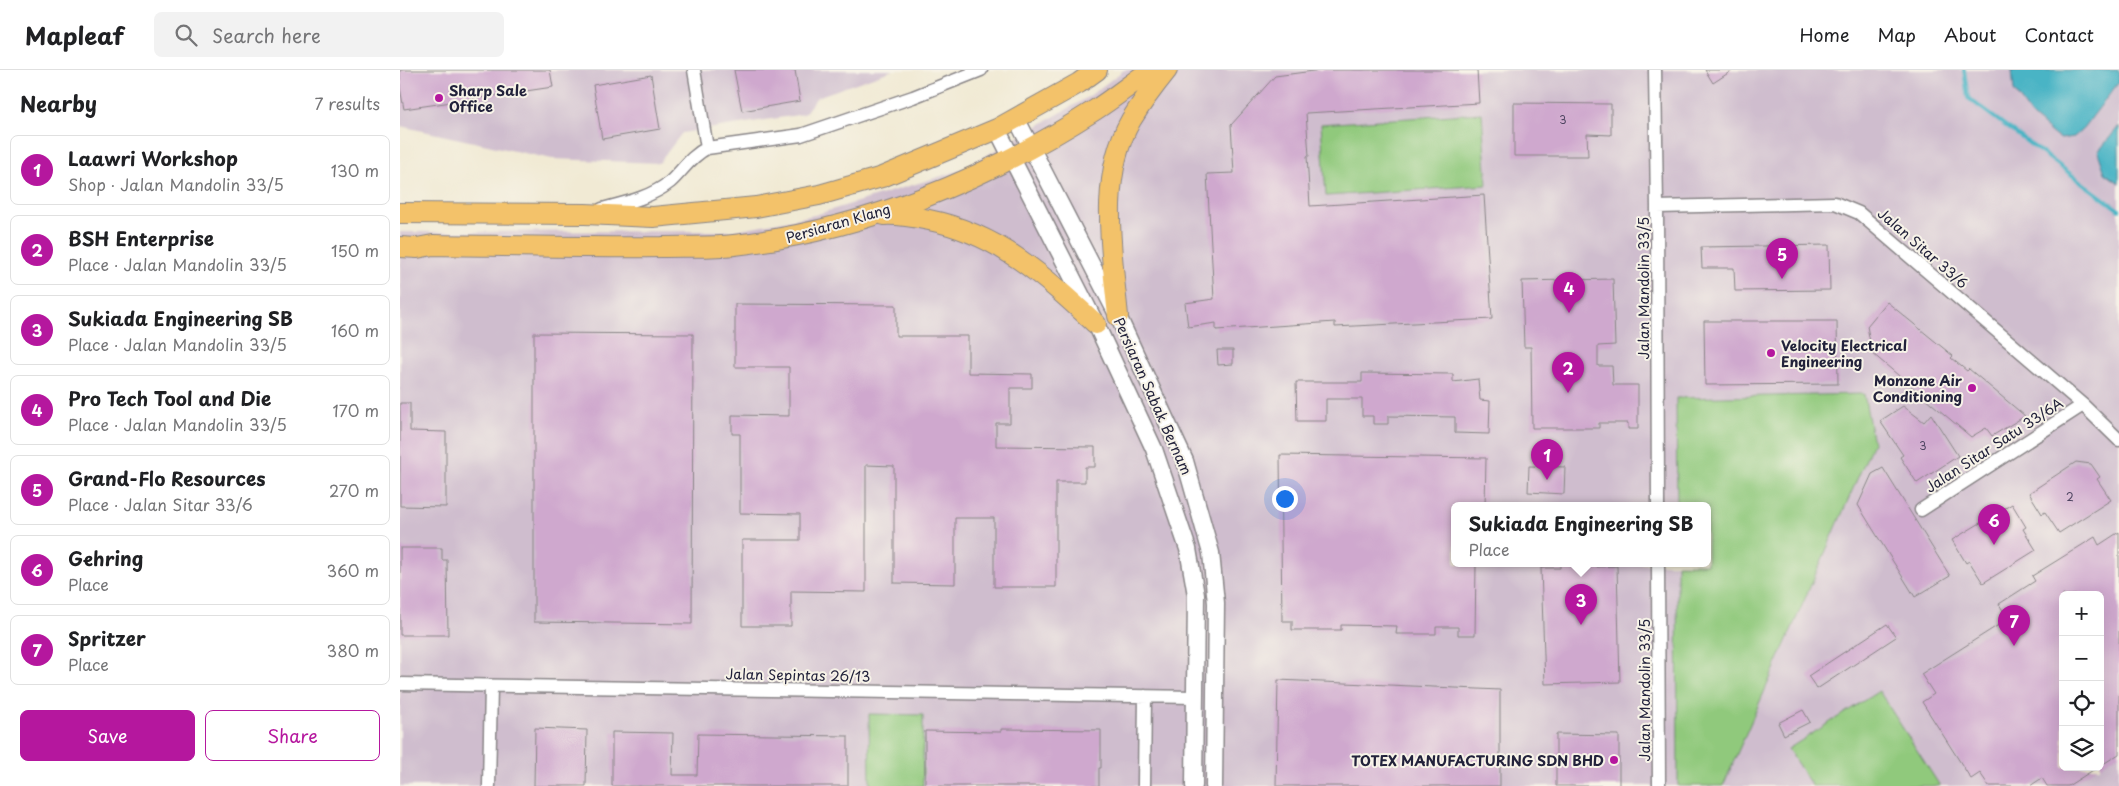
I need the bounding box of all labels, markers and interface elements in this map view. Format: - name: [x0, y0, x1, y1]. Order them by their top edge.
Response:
- search box: [154, 12, 504, 57]
- text: Mapleaf: [25, 17, 124, 53]
- icon: search: [172, 21, 200, 49]
- text: Search here: [212, 21, 321, 49]
- text: Home: [1799, 21, 1849, 48]
- text: Map: [1877, 21, 1916, 48]
- text: About: [1944, 21, 1996, 48]
- text: Contact: [2024, 21, 2094, 48]
- place label: Sharp Sale Office: [449, 80, 527, 117]
- text: Nearby: [20, 87, 97, 119]
- text: 7 results: [315, 91, 380, 115]
- marker: Sharp Sale Office: [433, 92, 445, 104]
- house number: 3: [1559, 111, 1567, 128]
- text: Laawri Workshop: [68, 144, 238, 172]
- text: 1: [33, 158, 41, 182]
- text: 130 m: [331, 158, 379, 182]
- text: Shop · Jalan Mandolin 33/5: [68, 172, 284, 196]
- street label: Persiaran Klang: [783, 198, 893, 248]
- street label: Jalan Sitar 33/6: [1873, 203, 1973, 293]
- street label: Jalan Mandolin 33/5: [1633, 217, 1654, 359]
- text: BSH Enterprise: [68, 224, 214, 252]
- text: 2: [31, 238, 43, 262]
- text: 150 m: [331, 238, 379, 262]
- pin: 5: [1766, 238, 1798, 279]
- text: Place · Jalan Mandolin 33/5: [68, 252, 287, 276]
- pin: 4: [1553, 272, 1585, 313]
- text: Sukiada Engineering SB: [68, 304, 293, 332]
- street label: Persiaran Sabak Bernam: [1109, 314, 1197, 478]
- text: 3: [32, 318, 42, 342]
- text: 160 m: [331, 318, 379, 342]
- text: Place · Jalan Mandolin 33/5: [68, 332, 287, 356]
- place label: Velocity Electrical Engineering: [1781, 335, 1907, 372]
- marker: Velocity Electrical Engineering: [1765, 347, 1777, 359]
- pin: 2: [1552, 352, 1584, 393]
- place label: Monzone Air Conditioning: [1873, 370, 1963, 407]
- marker: Monzone Air Conditioning: [1966, 382, 1978, 394]
- text: Pro Tech Tool and Die: [68, 384, 271, 412]
- street label: Jalan Sitar Satu 33/6A: [1921, 392, 2067, 498]
- text: 4: [32, 398, 42, 422]
- text: 170 m: [333, 398, 379, 422]
- text: Place · Jalan Mandolin 33/5: [68, 412, 287, 436]
- house number: 3: [1919, 437, 1927, 454]
- pin: 1: [1531, 439, 1563, 480]
- text: Grand-Flo Resources: [68, 464, 266, 492]
- text: 5: [32, 478, 42, 502]
- text: 270 m: [329, 478, 379, 502]
- your location: [1272, 486, 1298, 512]
- house number: 2: [2066, 488, 2074, 505]
- text: Place · Jalan Sitar 33/6: [68, 492, 253, 516]
- popup: [1451, 502, 1711, 567]
- pin: 6: [1978, 504, 2010, 545]
- text: Sukiada Engineering SB: [1469, 509, 1693, 537]
- text: Place: [1469, 537, 1509, 561]
- text: Gehring: [68, 544, 143, 572]
- text: 6: [31, 558, 43, 582]
- text: 360 m: [327, 558, 379, 582]
- text: Place: [68, 572, 109, 596]
- pin: 3: [1565, 584, 1597, 625]
- map controls: [2059, 591, 2104, 771]
- button: +: [2059, 591, 2104, 636]
- pin: 7: [1998, 605, 2030, 646]
- street label: Jalan Mandolin 33/5: [1634, 619, 1655, 761]
- text: Spritzer: [68, 624, 146, 652]
- button: −: [2059, 636, 2104, 681]
- text: 7: [32, 638, 42, 662]
- text: 380 m: [327, 638, 379, 662]
- text: Place: [68, 652, 109, 676]
- street label: Jalan Sepintas 26/13: [725, 663, 871, 687]
- button: locate: [2059, 681, 2104, 726]
- button: Save: [20, 710, 195, 761]
- button: Share: [205, 710, 380, 761]
- button: layers: [2059, 726, 2104, 771]
- place label: TOTEX MANUFACTURING SDN BHD: [1351, 750, 1604, 771]
- marker: TOTEX MANUFACTURING SDN BHD: [1608, 754, 1620, 766]

